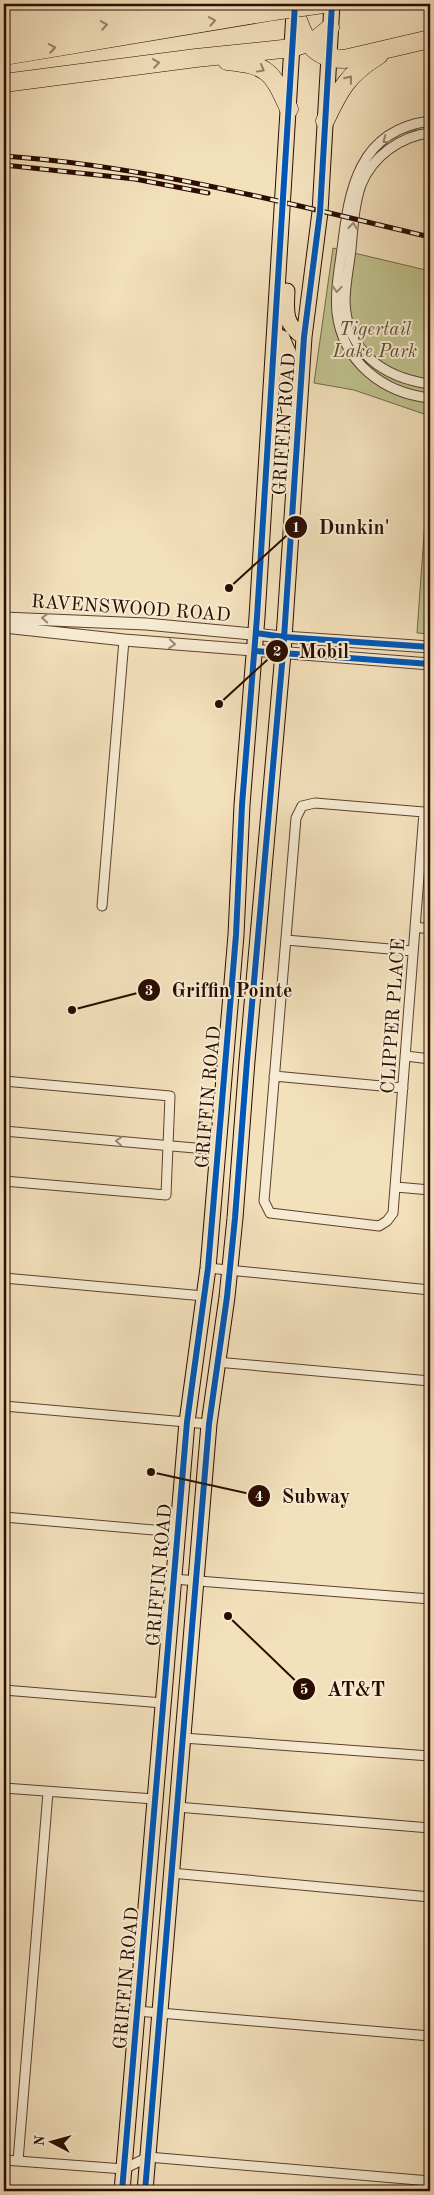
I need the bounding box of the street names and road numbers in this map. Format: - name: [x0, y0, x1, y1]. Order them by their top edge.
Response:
- street label: GRIFFIN ROAD: [271, 352, 300, 496]
- street label: RAVENSWOOD ROAD: [30, 593, 231, 626]
- street label: CLIPPER PLACE: [380, 938, 409, 1095]
- street label: GRIFFIN ROAD: [194, 1025, 225, 1169]
- street label: GRIFFIN ROAD: [145, 1503, 176, 1647]
- street label: GRIFFIN ROAD: [112, 1906, 143, 2050]

